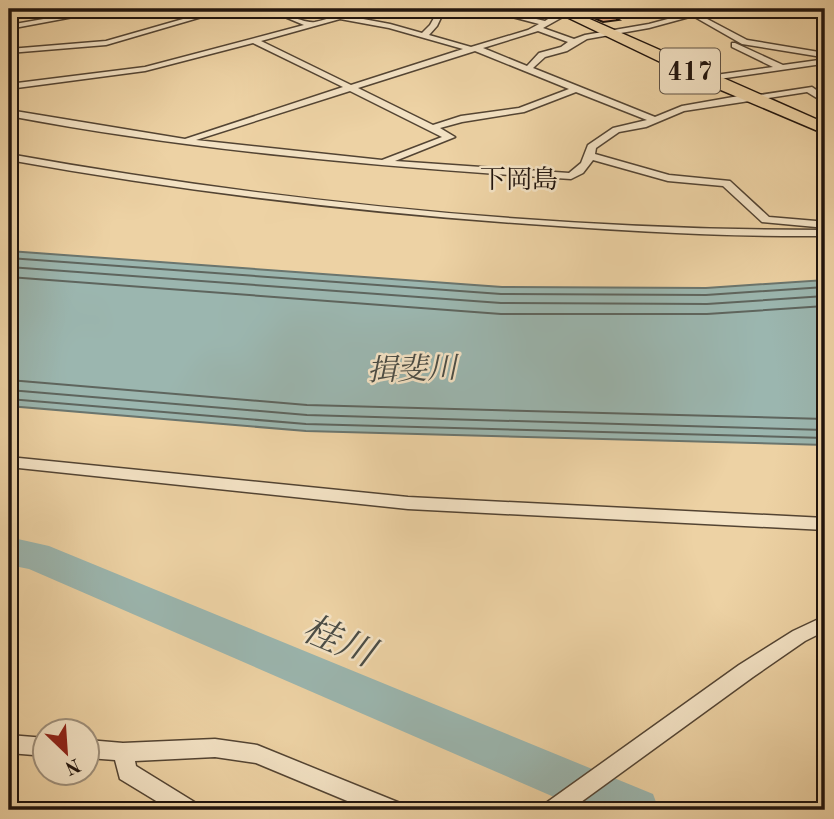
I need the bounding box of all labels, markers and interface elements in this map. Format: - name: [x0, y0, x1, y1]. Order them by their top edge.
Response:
- road number: 417: [660, 48, 720, 94]
- district label: 下岡島: [480, 166, 558, 194]
- water label: 揖斐川: [366, 351, 461, 388]
- water label: 桂川: [296, 609, 384, 676]
- north arrow: [32, 718, 102, 788]
- text: N: [61, 753, 83, 777]

